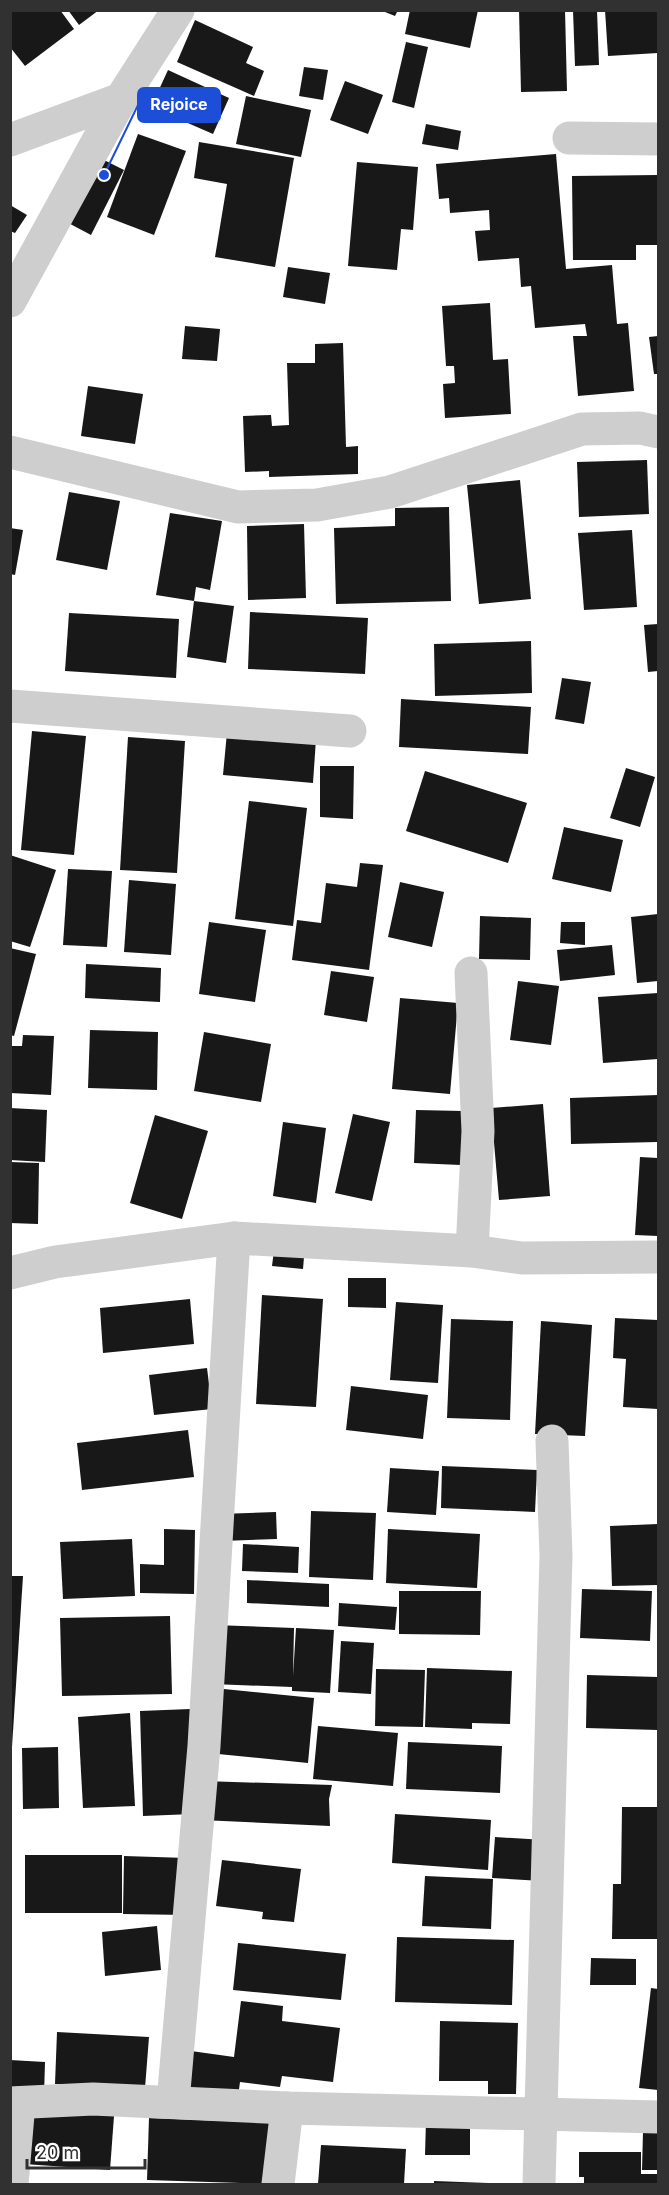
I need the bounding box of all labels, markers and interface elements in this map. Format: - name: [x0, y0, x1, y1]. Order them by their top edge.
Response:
- callout: Rejoice: [138, 88, 220, 122]
- text: Rejoice: [150, 94, 208, 114]
- scale bar: [27, 2132, 146, 2170]
- text: 20 m: [36, 2142, 79, 2163]

